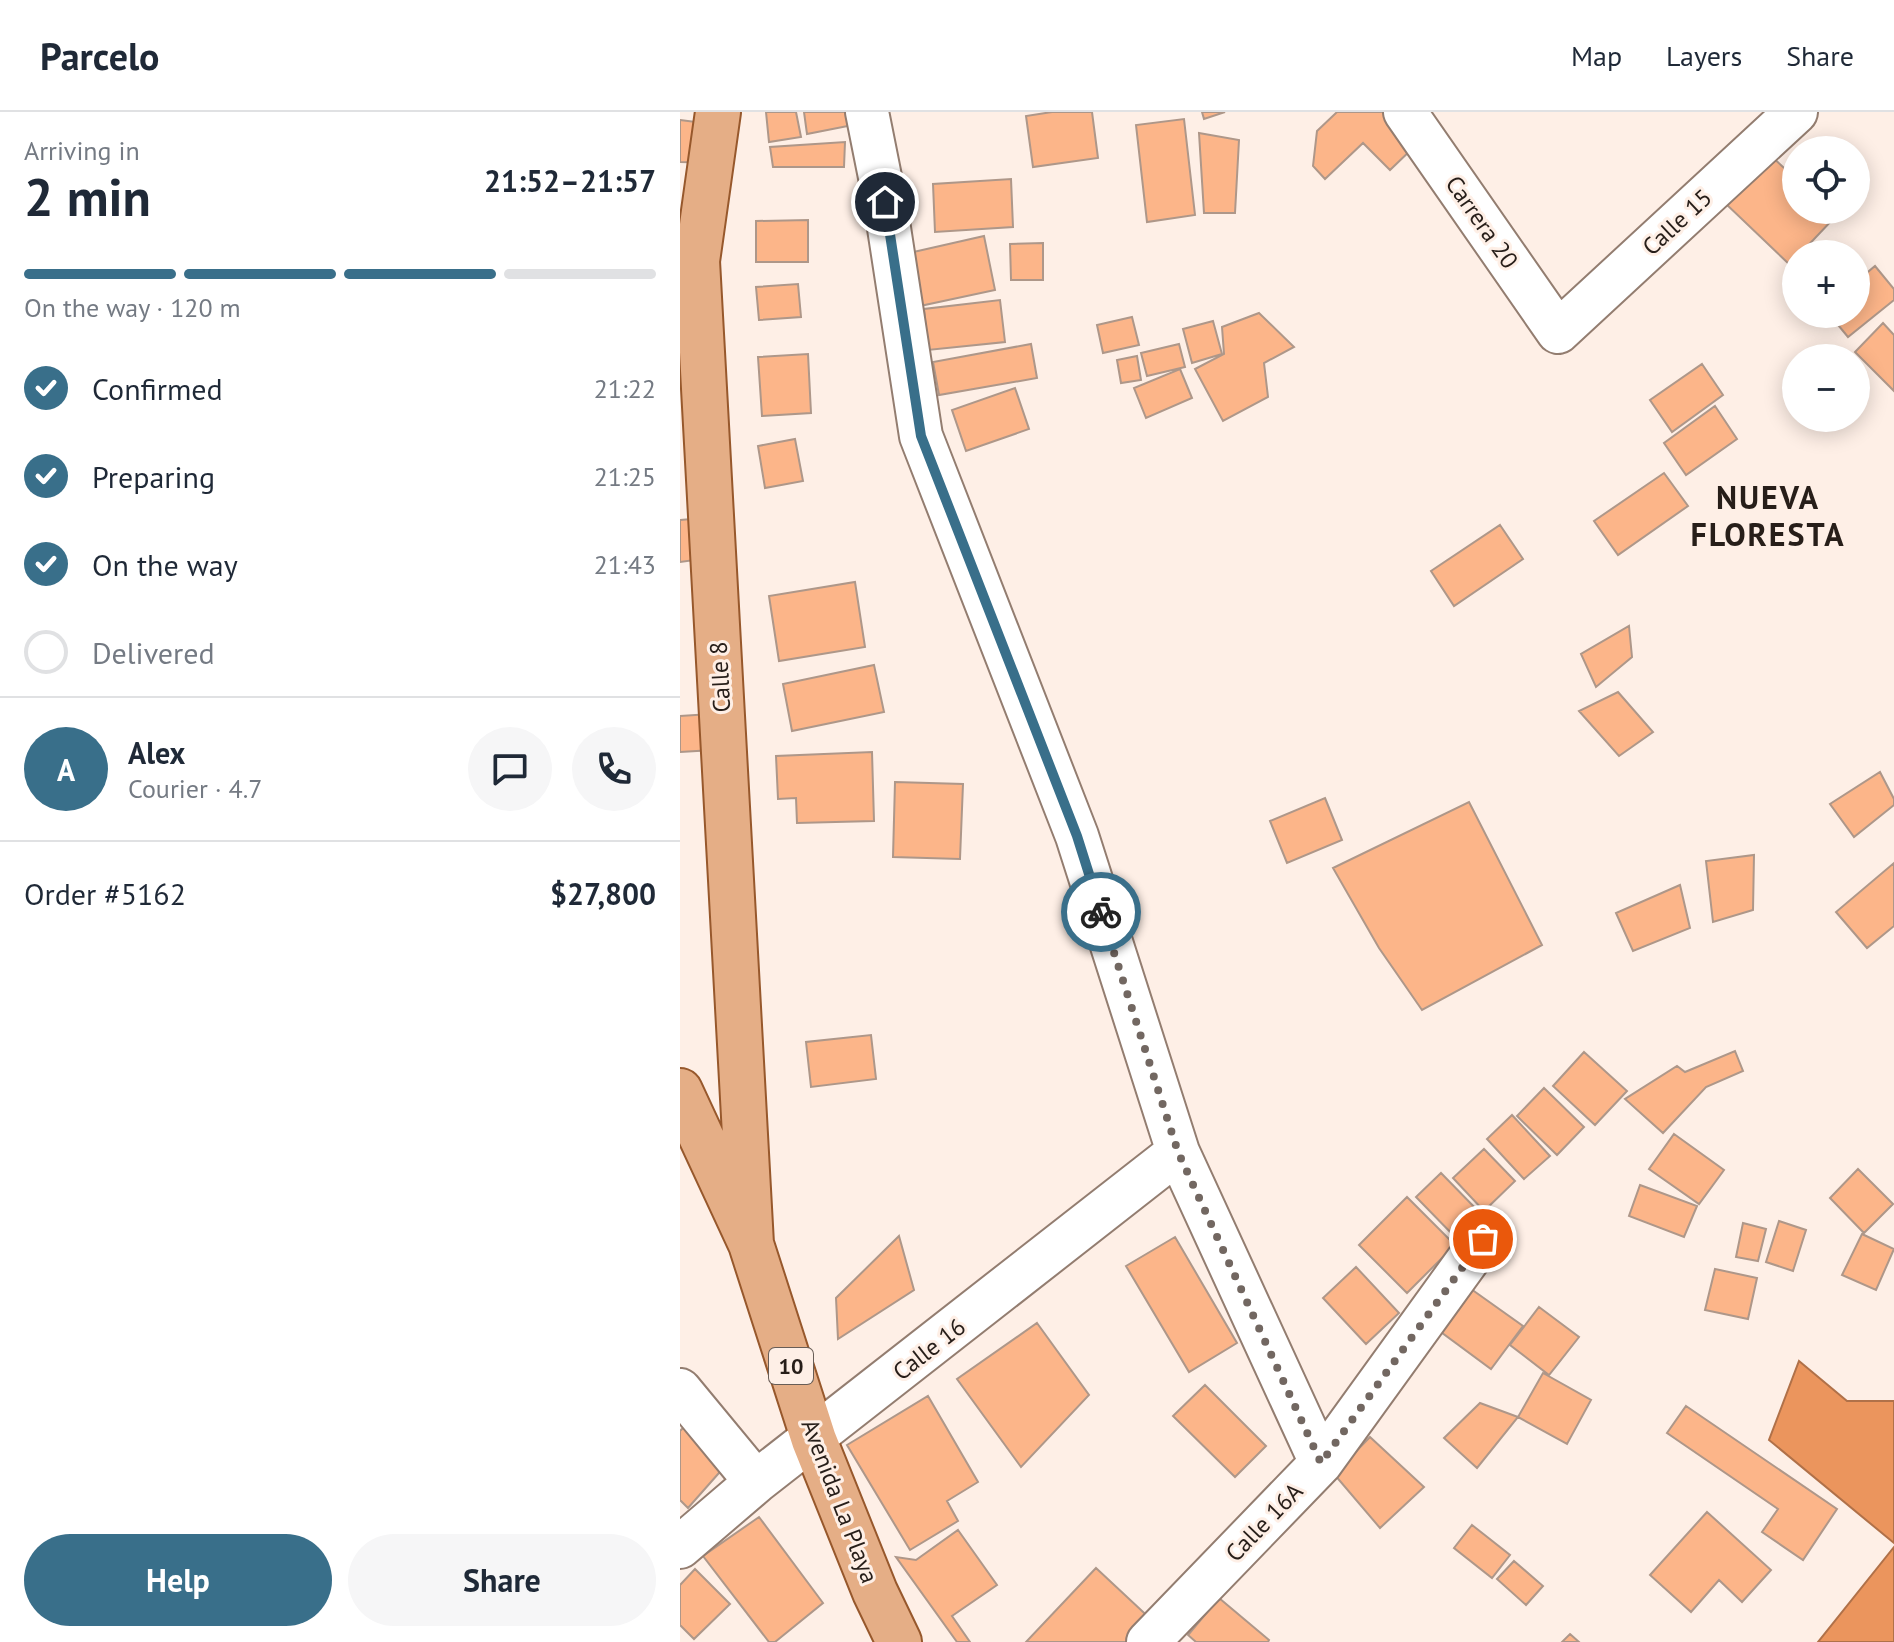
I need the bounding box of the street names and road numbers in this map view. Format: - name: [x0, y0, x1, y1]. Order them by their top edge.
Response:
- street label: Carrera 20: [1439, 170, 1525, 274]
- street label: Calle 15: [1636, 182, 1718, 262]
- street label: Calle 8: [703, 641, 737, 713]
- street label: Calle 16: [886, 1311, 972, 1387]
- road number: 10: [769, 1348, 813, 1384]
- street label: Avenida La Playa: [795, 1415, 885, 1587]
- street label: Calle 16A: [1219, 1476, 1309, 1568]

